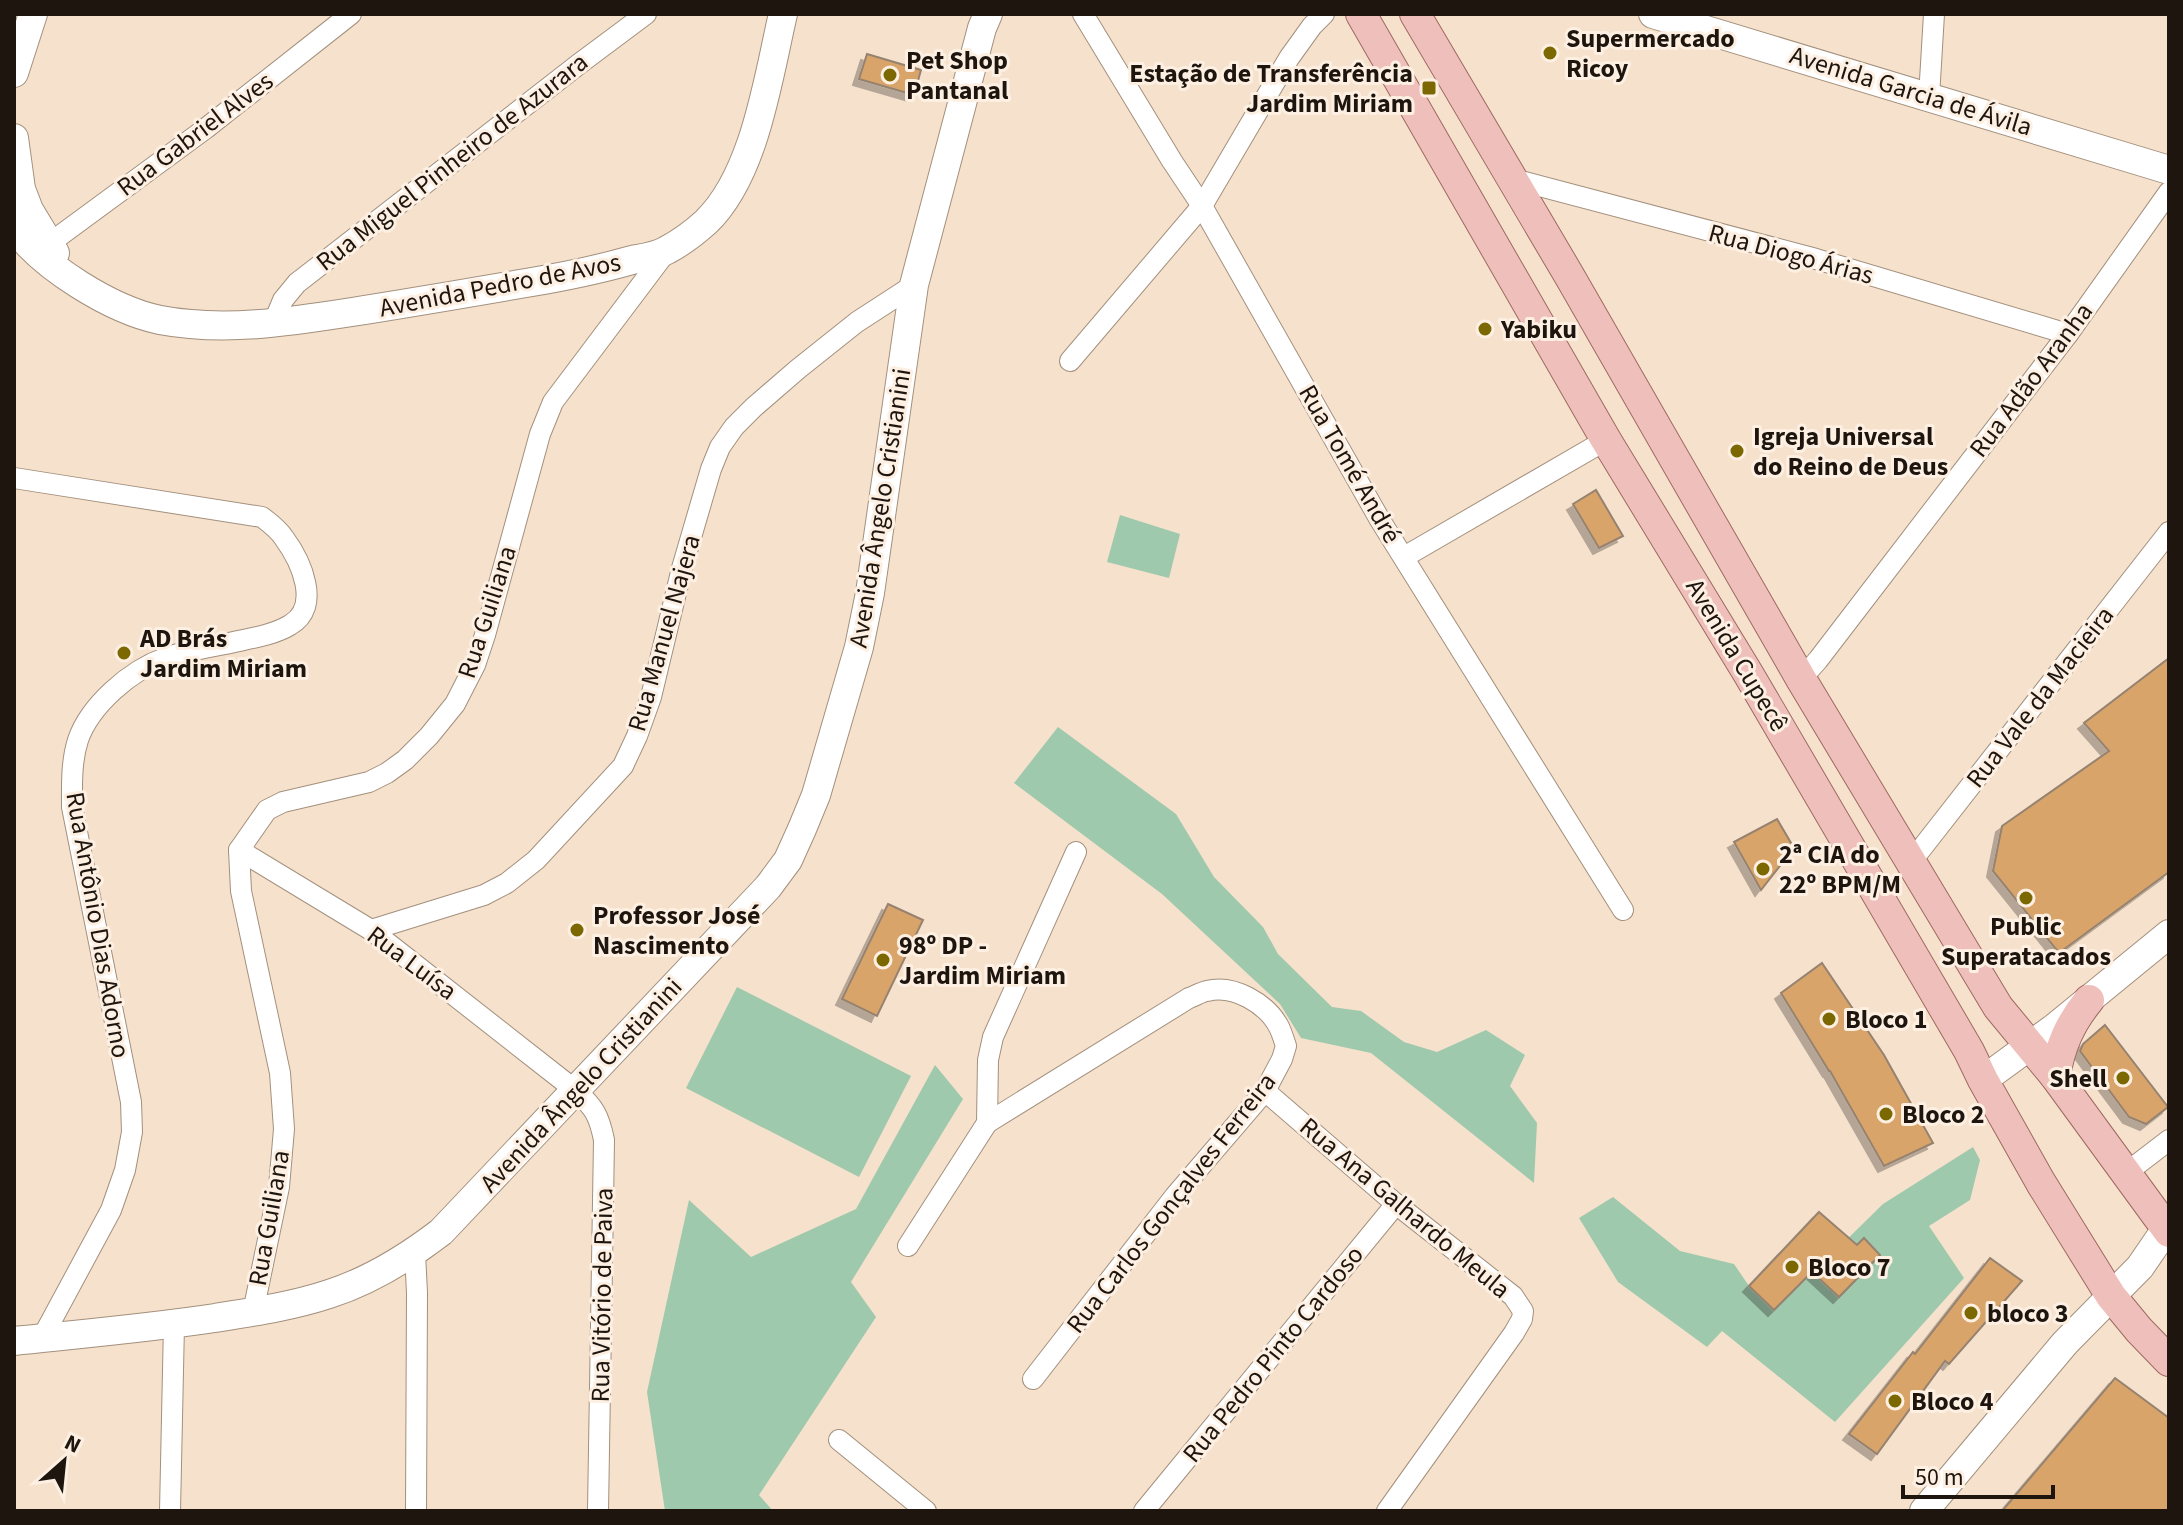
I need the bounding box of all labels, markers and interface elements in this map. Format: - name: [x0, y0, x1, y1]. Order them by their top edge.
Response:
- place label: Supermercado Ricoy: [1566, 20, 1735, 87]
- street label: Avenida Garcia de Ávila: [1785, 37, 2037, 145]
- place label: Pet Shop Pantanal: [906, 42, 1009, 109]
- street label: Rua Miguel Pinheiro de Azurara: [308, 44, 596, 280]
- marker: Supermercado Ricoy: [1541, 44, 1559, 62]
- place label: Estação de Transferência Jardim Miriam: [1129, 55, 1413, 122]
- street label: Rua Gabriel Alves: [109, 63, 281, 205]
- marker: Pet Shop Pantanal: [881, 66, 899, 84]
- marker: Estação de Transferência Jardim Miriam: [1420, 79, 1438, 97]
- street label: Rua Diogo Árias: [1704, 214, 1878, 294]
- street label: Avenida Pedro de Avos: [376, 243, 624, 327]
- street label: Rua Adão Aranha: [1960, 295, 2102, 465]
- place label: Yabiku: [1500, 311, 1577, 348]
- marker: Yabiku: [1476, 320, 1494, 338]
- street label: Avenida Ângelo Cristianini: [840, 366, 920, 650]
- street label: Rua Tomé André: [1290, 378, 1410, 550]
- place label: Igreja Universal do Reino de Deus: [1753, 418, 1948, 485]
- marker: Igreja Universal do Reino de Deus: [1728, 442, 1746, 460]
- street label: Rua Manuel Najera: [618, 530, 710, 736]
- street label: Rua Guiliana: [448, 541, 526, 683]
- street label: Avenida Cupecê: [1677, 572, 1797, 738]
- street label: Rua Vale da Macieira: [1957, 598, 2123, 796]
- place label: AD Brás Jardim Miriam: [139, 620, 307, 687]
- marker: AD Brás Jardim Miriam: [115, 644, 133, 662]
- street label: Rua Antônio Dias Adorno: [56, 789, 140, 1061]
- place label: 2ª CIA do 22º BPM/M: [1779, 836, 1901, 903]
- marker: 2ª CIA do 22º BPM/M: [1754, 860, 1772, 878]
- marker: Public Superatacados: [2017, 889, 2035, 907]
- place label: Professor José Nascimento: [593, 897, 761, 964]
- place label: Public Superatacados: [1941, 908, 2111, 975]
- street label: Rua Luísa: [359, 917, 465, 1009]
- marker: Professor José Nascimento: [568, 921, 586, 939]
- place label: 98º DP - Jardim Miriam: [899, 927, 1066, 994]
- marker: 98º DP - Jardim Miriam: [874, 951, 892, 969]
- street label: Avenida Ângelo Cristianini: [471, 969, 691, 1201]
- place label: Bloco 1: [1845, 1001, 1927, 1038]
- marker: Bloco 1: [1820, 1010, 1838, 1028]
- place label: Shell: [2049, 1060, 2108, 1097]
- street label: Rua Carlos Gonçalves Ferreira: [1057, 1065, 1285, 1341]
- marker: Shell: [2114, 1069, 2132, 1087]
- place label: Bloco 2: [1902, 1096, 1984, 1133]
- marker: Bloco 2: [1877, 1105, 1895, 1123]
- street label: Rua Ana Galhardo Meula: [1292, 1109, 1518, 1307]
- street label: Rua Guiliana: [239, 1147, 299, 1289]
- street label: Rua Vitório de Paiva: [582, 1187, 622, 1403]
- street label: Rua Pedro Pinto Cardoso: [1174, 1237, 1372, 1471]
- place label: Bloco 7: [1808, 1249, 1890, 1286]
- marker: Bloco 7: [1783, 1258, 1801, 1276]
- place label: bloco 3: [1987, 1295, 2069, 1332]
- marker: bloco 3: [1962, 1304, 1980, 1322]
- place label: Bloco 4: [1911, 1383, 1994, 1420]
- marker: Bloco 4: [1886, 1392, 1904, 1410]
- north arrow: [24, 1421, 104, 1501]
- text: N: [59, 1426, 86, 1462]
- scale bar: [1903, 1449, 2053, 1499]
- text: 50 m: [1915, 1460, 1964, 1495]

